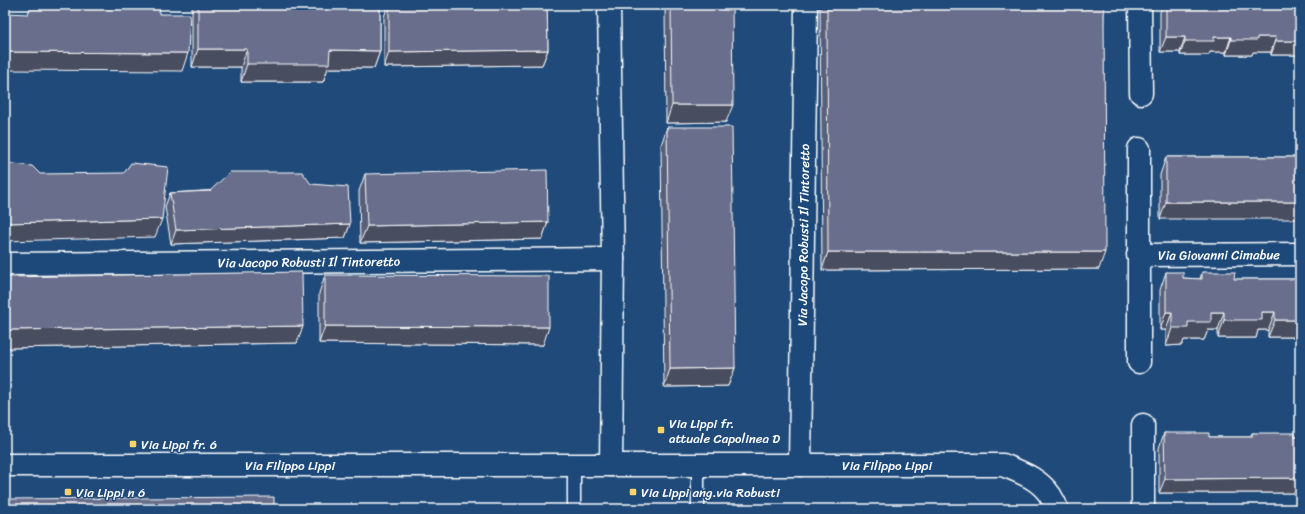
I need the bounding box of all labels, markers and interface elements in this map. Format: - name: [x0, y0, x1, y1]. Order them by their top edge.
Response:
- street label: Via Jacopo Robusti Il Tintoretto: [791, 143, 816, 326]
- street label: Via Giovanni Cimabue: [1158, 243, 1280, 267]
- street label: Via Jacopo Robusti Il Tintoretto: [218, 250, 401, 274]
- place label: Via Lippi fr. attuale Capolinea D: [669, 412, 780, 450]
- marker: Via Lippi fr. attuale Capolinea D: [656, 425, 666, 435]
- place label: Via Lippi fr. 6: [141, 433, 217, 456]
- marker: Via Lippi fr. 6: [128, 439, 138, 449]
- street label: Via Filippo Lippi: [245, 454, 335, 477]
- street label: Via Filippo Lippi: [842, 454, 932, 477]
- place label: Via Lippi n 6: [76, 481, 145, 504]
- place label: Via Lippi ang.via Robusti: [641, 481, 780, 504]
- marker: Via Lippi n 6: [63, 487, 73, 497]
- marker: Via Lippi ang.via Robusti: [628, 487, 638, 497]

